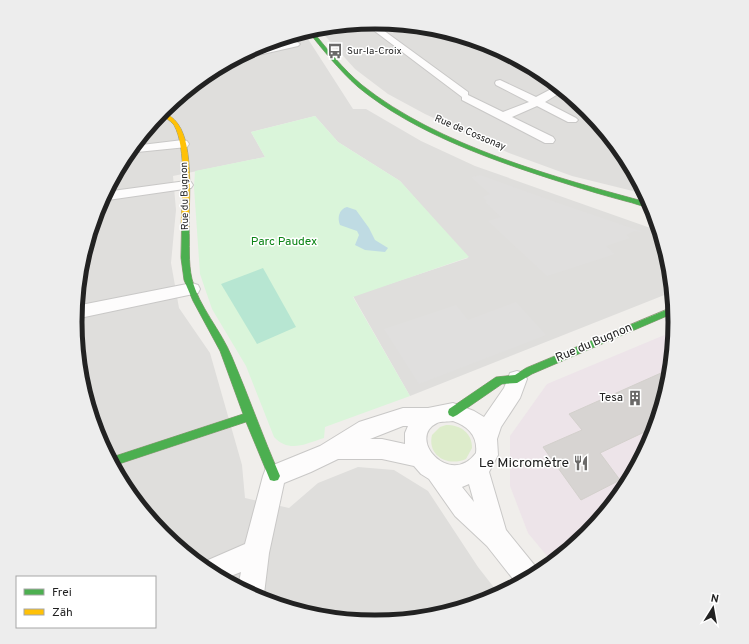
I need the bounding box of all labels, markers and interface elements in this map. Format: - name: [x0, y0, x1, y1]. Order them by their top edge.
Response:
- bus stop icon: Sur-la-Croix: [326, 42, 344, 60]
- place label: Sur-la-Croix: [347, 45, 402, 58]
- street label: Rue de Cossonay: [432, 112, 508, 154]
- street label: Rue du Bugnon: [178, 162, 192, 230]
- park label: Parc Paudex: [251, 234, 317, 250]
- street label: Rue du Bugnon: [553, 320, 635, 366]
- building icon: Tesa: [626, 389, 644, 407]
- place label: Tesa: [599, 390, 623, 406]
- restaurant icon: Le Micromètre: [572, 454, 590, 472]
- place label: Le Micromètre: [479, 455, 569, 472]
- legend: [16, 576, 156, 628]
- text: Frei: [52, 585, 72, 601]
- north arrow: [693, 588, 733, 628]
- text: N: [710, 592, 720, 607]
- text: Zäh: [52, 605, 73, 621]

